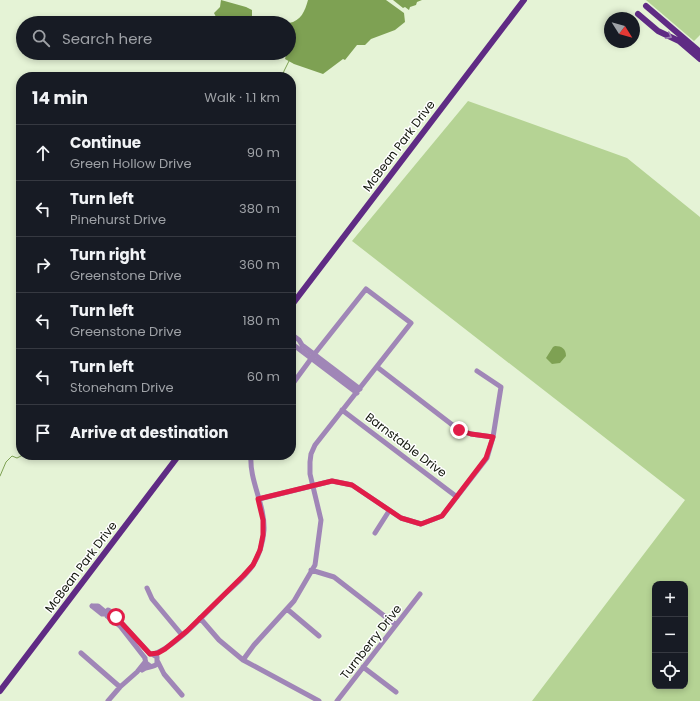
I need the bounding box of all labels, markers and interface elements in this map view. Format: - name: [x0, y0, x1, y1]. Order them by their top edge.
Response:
- north arrow: [604, 12, 640, 48]
- search box: [16, 16, 296, 60]
- icon: search: [30, 27, 52, 49]
- text: Search here: [62, 28, 152, 49]
- one-way arrow: [665, 32, 672, 39]
- text: 14 min: [32, 86, 88, 110]
- text: Walk · 1.1 km: [204, 88, 280, 107]
- street label: McBean Park Drive: [359, 96, 439, 195]
- text: Continue: [70, 132, 141, 153]
- icon: ahead: [32, 142, 54, 164]
- text: 90 m: [247, 143, 280, 162]
- text: Green Hollow Drive: [70, 154, 192, 173]
- text: Turn left: [70, 188, 134, 209]
- icon: left: [32, 198, 54, 220]
- text: 380 m: [239, 199, 280, 218]
- text: Pinehurst Drive: [70, 210, 166, 229]
- text: Turn right: [70, 244, 146, 265]
- icon: right: [32, 254, 54, 276]
- text: 360 m: [239, 255, 280, 274]
- text: Greenstone Drive: [70, 266, 182, 285]
- text: Turn left: [70, 300, 134, 321]
- icon: left: [32, 310, 54, 332]
- text: 180 m: [243, 311, 280, 330]
- text: Greenstone Drive: [70, 322, 182, 341]
- text: Turn left: [70, 356, 134, 377]
- icon: left: [32, 366, 54, 388]
- text: 60 m: [247, 367, 280, 386]
- text: Stoneham Drive: [70, 378, 174, 397]
- street label: Barnstable Drive: [362, 408, 451, 481]
- route end: [450, 421, 468, 439]
- icon: arrive: [32, 422, 54, 444]
- text: Arrive at destination: [70, 422, 228, 443]
- street label: McBean Park Drive: [41, 517, 121, 616]
- map controls: [652, 581, 688, 689]
- button: +: [652, 581, 688, 617]
- street label: Turnberry Drive: [336, 601, 405, 683]
- route start: [107, 608, 125, 626]
- button: −: [652, 617, 688, 653]
- button: locate: [652, 653, 688, 689]

